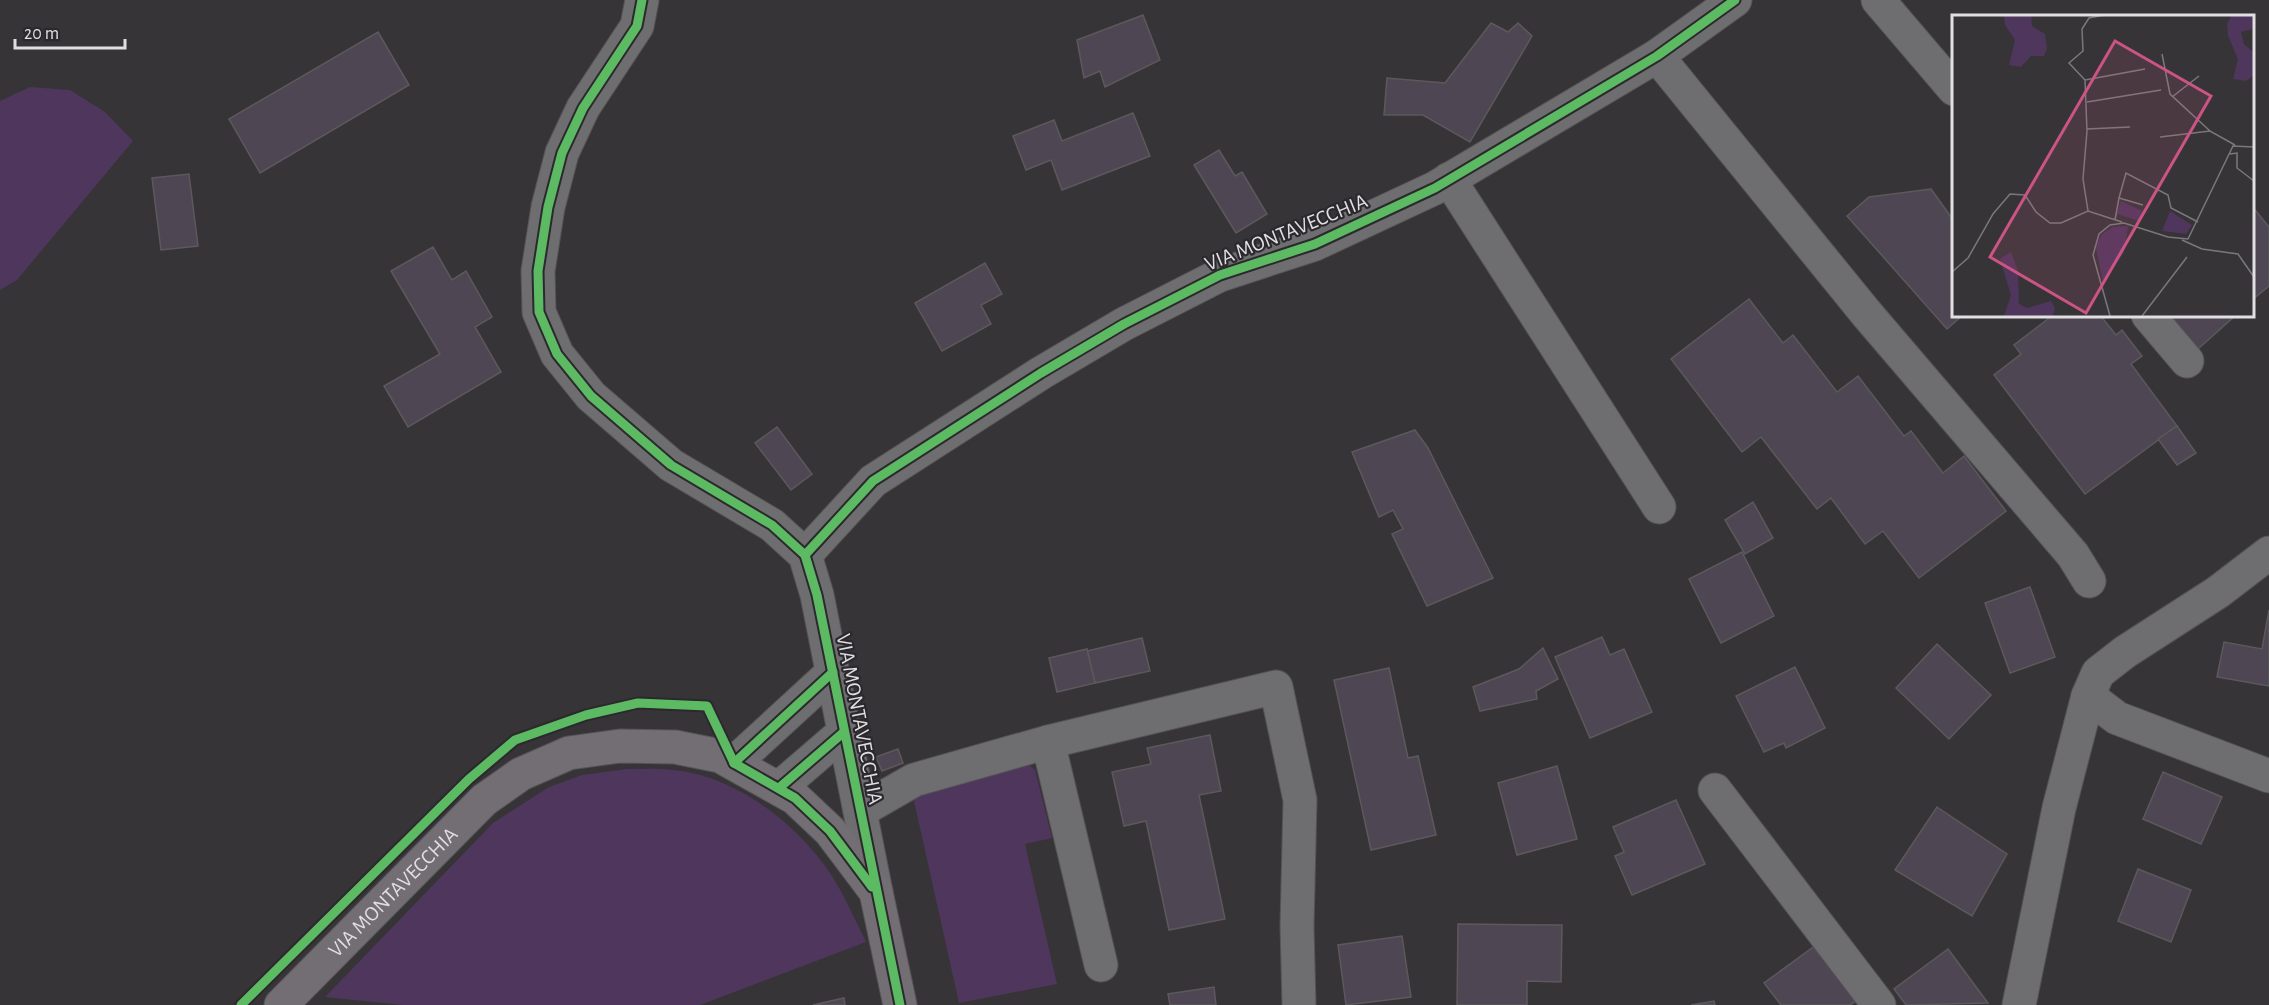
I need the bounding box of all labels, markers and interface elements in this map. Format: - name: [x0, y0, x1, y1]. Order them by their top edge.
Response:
- scale bar: [15, 12, 124, 50]
- inset map: [1952, 15, 2254, 316]
- text: 20 m: [24, 25, 59, 43]
- street label: VIA MONTAVECCHIA: [1202, 190, 1371, 275]
- street label: VIA MONTAVECCHIA: [833, 632, 886, 806]
- street label: VIA MONTAVECCHIA: [325, 823, 462, 961]

